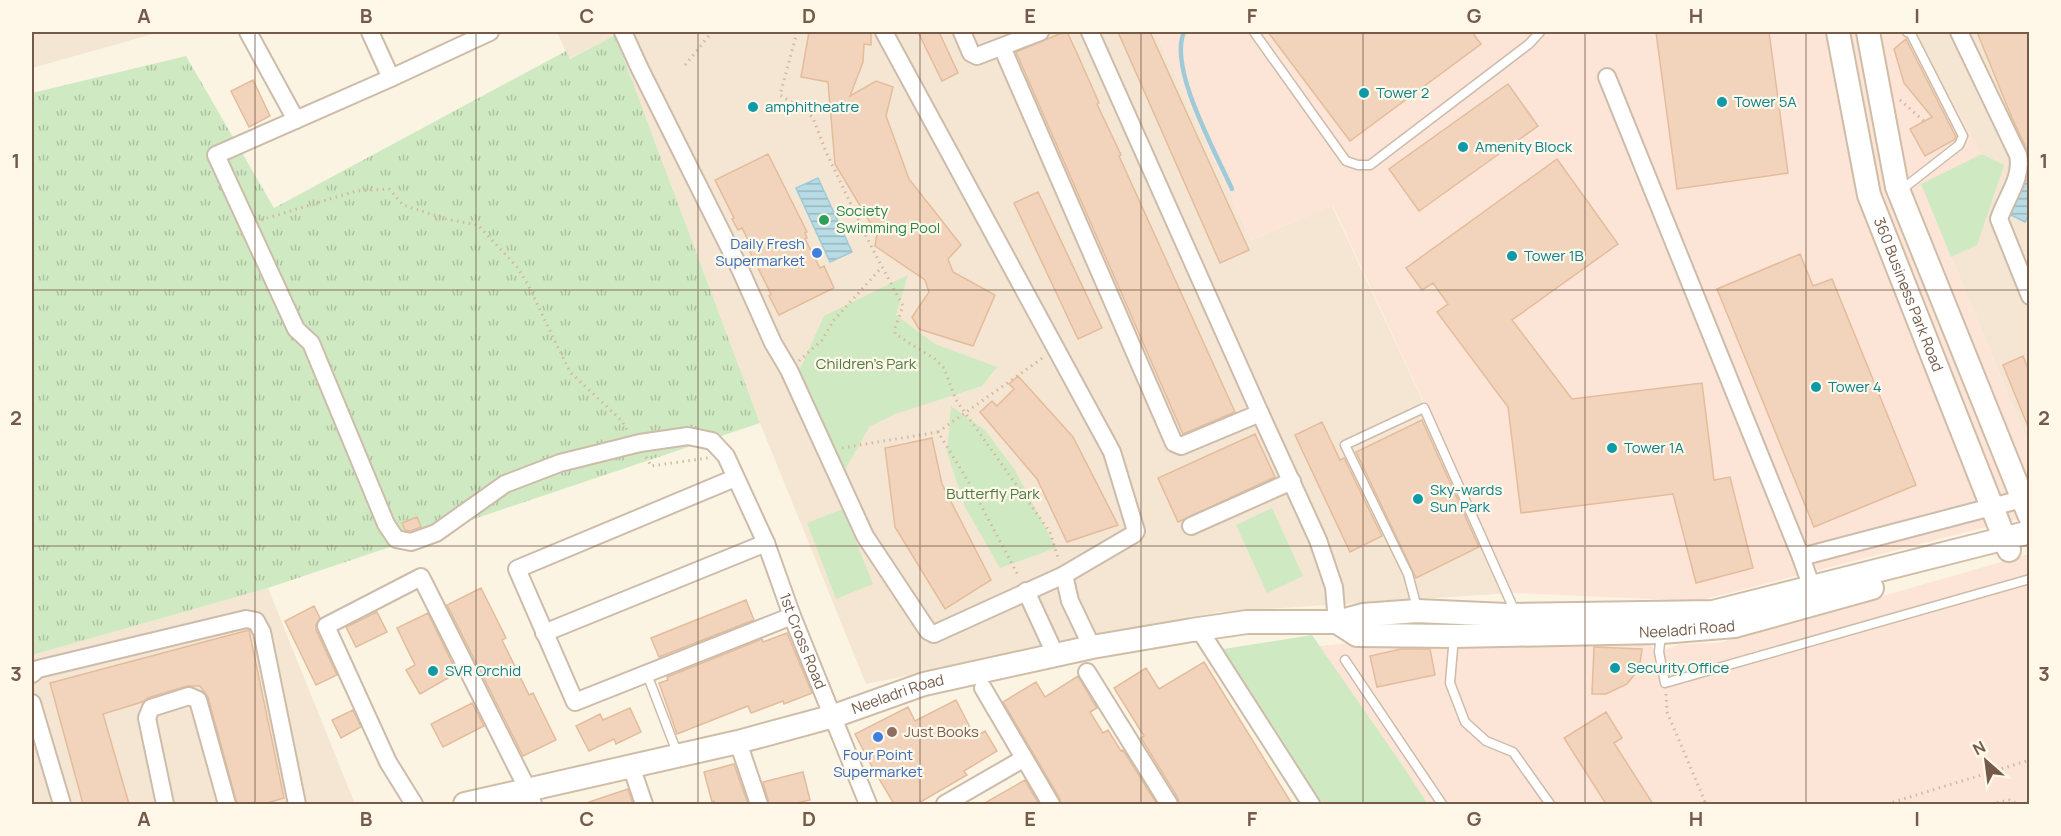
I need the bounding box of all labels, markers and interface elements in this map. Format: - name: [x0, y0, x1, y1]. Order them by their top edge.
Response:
- text: A: [137, 2, 151, 29]
- text: B: [360, 2, 373, 29]
- text: C: [580, 2, 594, 29]
- text: D: [802, 2, 816, 29]
- text: E: [1024, 2, 1036, 29]
- text: F: [1247, 2, 1258, 29]
- text: G: [1467, 2, 1482, 29]
- text: H: [1689, 2, 1703, 29]
- text: I: [1914, 2, 1920, 29]
- place label: Tower 2: [1376, 82, 1429, 103]
- marker: Tower 2: [1357, 86, 1371, 100]
- place label: Tower 5A: [1734, 91, 1797, 112]
- marker: Tower 5A: [1715, 95, 1729, 109]
- place label: amphitheatre: [765, 96, 859, 117]
- marker: amphitheatre: [746, 100, 760, 114]
- place label: Amenity Block: [1475, 136, 1573, 157]
- marker: Amenity Block: [1456, 140, 1470, 154]
- text: 1: [12, 147, 20, 174]
- text: 1: [2040, 147, 2048, 174]
- place label: Society Swimming Pool: [836, 200, 940, 238]
- marker: Society Swimming Pool: [817, 213, 831, 227]
- street label: 360 Business Park Road: [1869, 214, 1949, 375]
- place label: Daily Fresh Supermarket: [715, 233, 805, 271]
- place label: Tower 1B: [1524, 245, 1584, 266]
- marker: Daily Fresh Supermarket: [810, 246, 824, 260]
- marker: Tower 1B: [1505, 249, 1519, 263]
- park label: Children's Park: [816, 353, 917, 374]
- place label: Tower 4: [1828, 376, 1882, 397]
- marker: Tower 4: [1809, 380, 1823, 394]
- text: 2: [10, 404, 22, 431]
- text: 2: [2038, 404, 2050, 431]
- place label: Tower 1A: [1624, 437, 1685, 458]
- marker: Tower 1A: [1605, 441, 1619, 455]
- place label: Sky-wards Sun Park: [1430, 479, 1502, 517]
- park label: Butterfly Park: [946, 483, 1040, 504]
- marker: Sky-wards Sun Park: [1411, 492, 1425, 506]
- street label: 1st Cross Road: [775, 590, 831, 692]
- street label: Neeladri Road: [1639, 615, 1736, 642]
- place label: Security Office: [1627, 657, 1729, 678]
- text: 3: [10, 660, 22, 687]
- place label: SVR Orchid: [445, 660, 521, 681]
- text: 3: [2038, 660, 2050, 687]
- marker: Security Office: [1608, 661, 1622, 675]
- marker: SVR Orchid: [426, 664, 440, 678]
- street label: Neeladri Road: [849, 669, 946, 719]
- place label: Just Books: [904, 721, 979, 742]
- marker: Just Books: [885, 725, 899, 739]
- marker: Four Point Supermarket: [871, 730, 885, 744]
- north arrow: [1956, 731, 2016, 791]
- text: N: [1969, 735, 1989, 760]
- place label: Four Point Supermarket: [833, 744, 923, 782]
- text: A: [137, 805, 151, 832]
- text: B: [360, 805, 373, 832]
- text: C: [580, 805, 594, 832]
- text: D: [802, 805, 816, 832]
- text: E: [1024, 805, 1036, 832]
- text: F: [1247, 805, 1258, 832]
- text: G: [1467, 805, 1482, 832]
- text: H: [1689, 805, 1703, 832]
- text: I: [1914, 805, 1920, 832]

